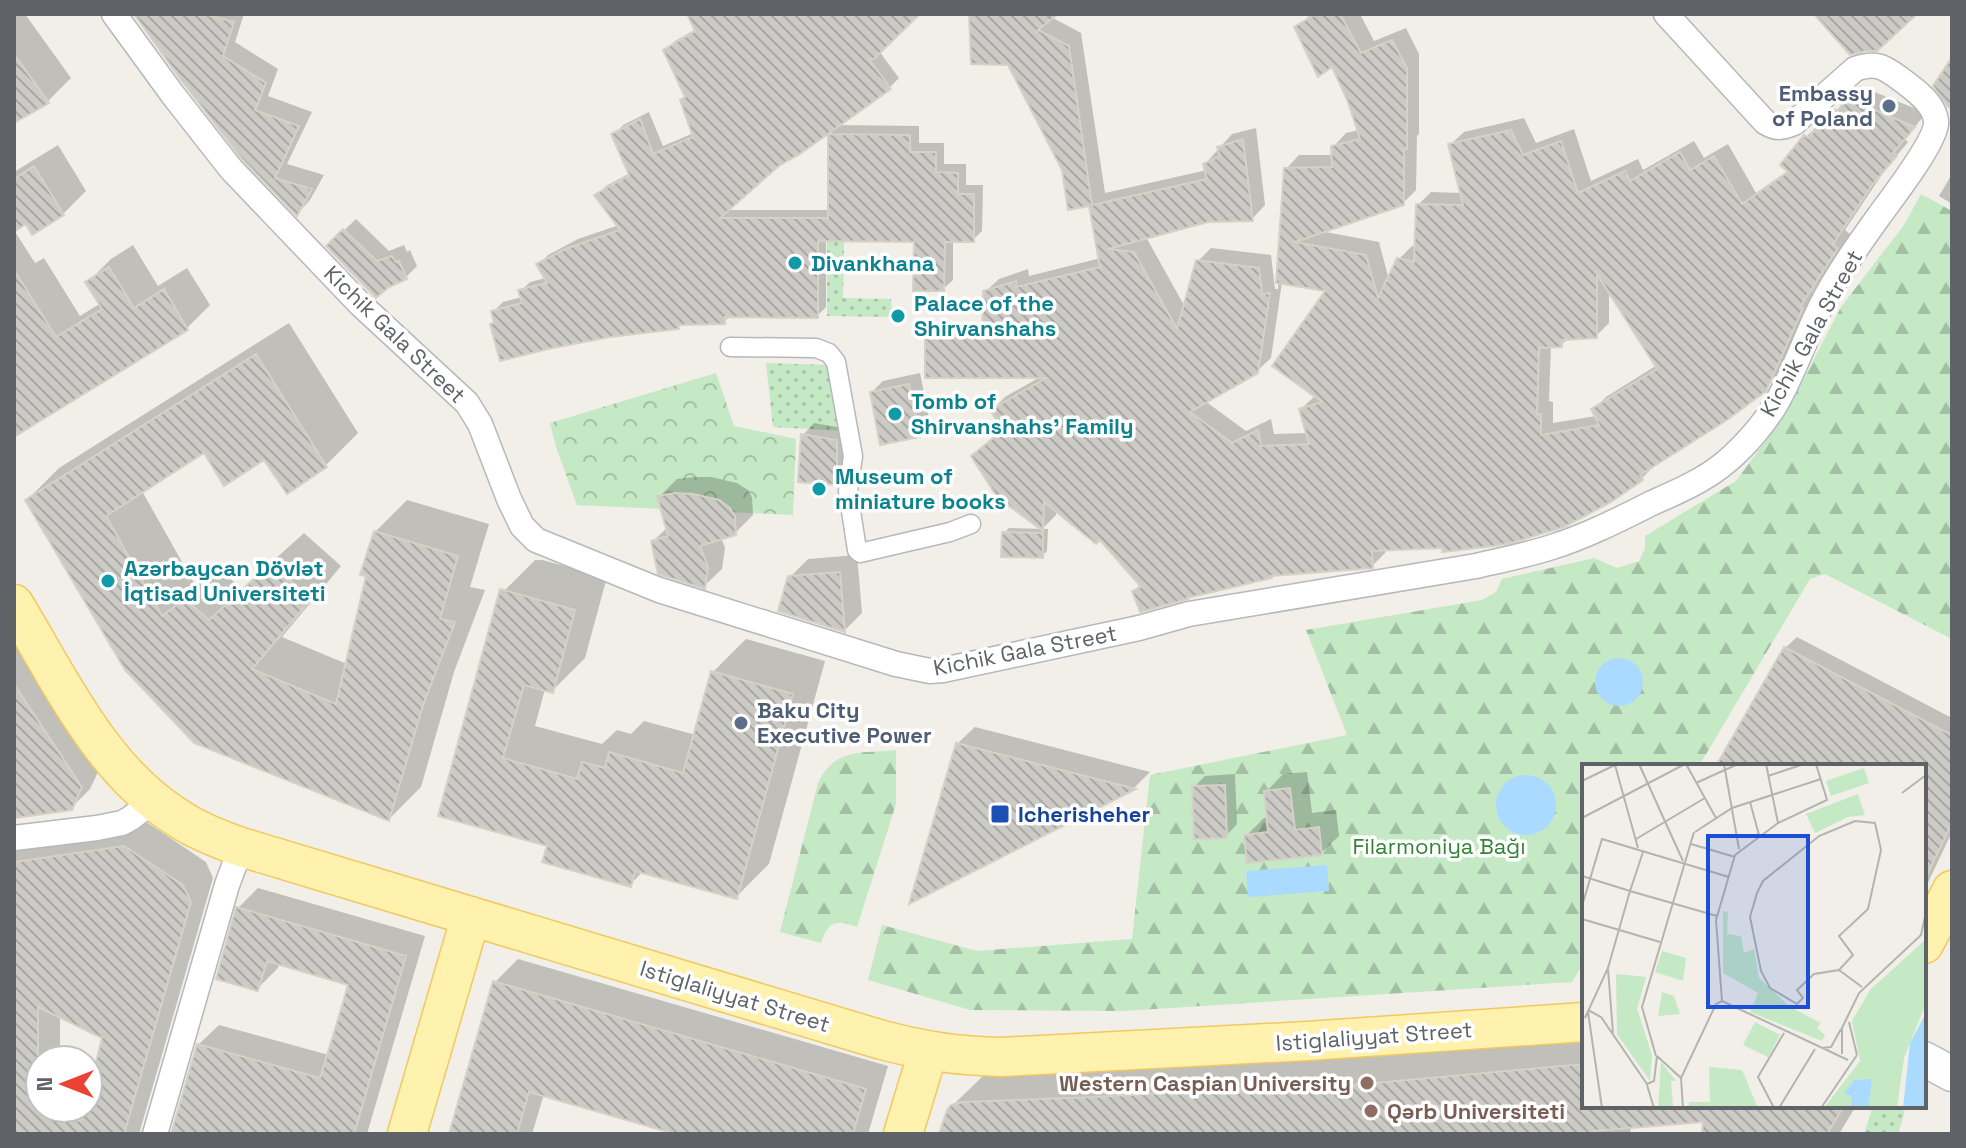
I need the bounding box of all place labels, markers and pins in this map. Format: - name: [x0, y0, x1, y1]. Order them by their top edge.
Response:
- place label: Embassy of Poland: [1772, 79, 1873, 132]
- marker: Embassy of Poland: [1880, 97, 1898, 115]
- place label: Divankhana: [811, 249, 935, 277]
- marker: Divankhana: [786, 254, 804, 272]
- place label: Palace of the Shirvanshahs: [914, 289, 1056, 342]
- marker: Palace of the Shirvanshahs: [889, 307, 907, 325]
- place label: Tomb of Shirvanshahs' Family: [911, 387, 1133, 440]
- marker: Tomb of Shirvanshahs' Family: [886, 405, 904, 423]
- place label: Museum of miniature books: [835, 462, 1006, 515]
- marker: Museum of miniature books: [810, 480, 828, 498]
- place label: Azərbaycan Dövlət İqtisad Universiteti: [124, 554, 326, 607]
- marker: Azərbaycan Dövlət İqtisad Universiteti: [99, 572, 117, 590]
- place label: Baku City Executive Power: [757, 696, 932, 749]
- marker: Baku City Executive Power: [732, 714, 750, 732]
- place label: Icherisheher: [1018, 800, 1151, 828]
- marker: Icherisheher: [989, 803, 1011, 825]
- place label: Western Caspian University: [1059, 1069, 1351, 1097]
- marker: Western Caspian University: [1358, 1074, 1376, 1092]
- place label: Qərb Universiteti: [1387, 1097, 1565, 1125]
- marker: Qərb Universiteti: [1362, 1102, 1380, 1120]

